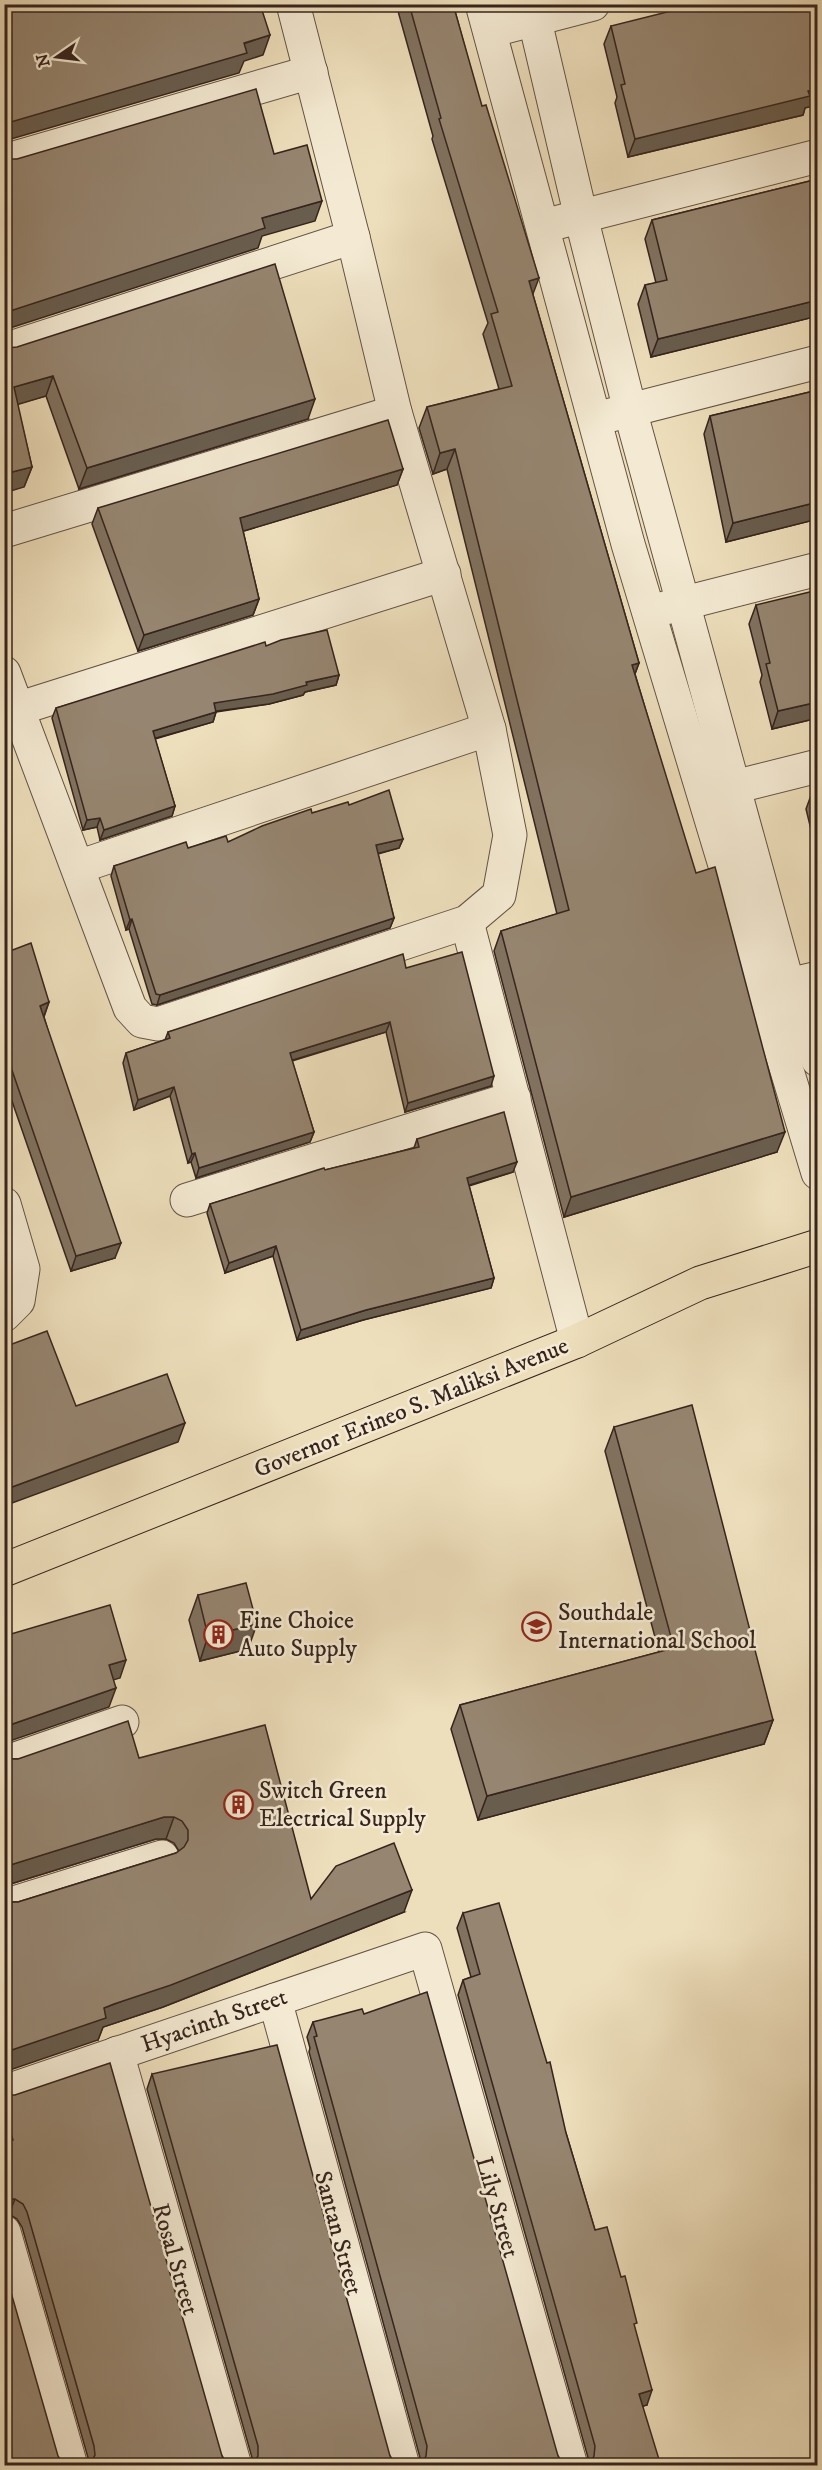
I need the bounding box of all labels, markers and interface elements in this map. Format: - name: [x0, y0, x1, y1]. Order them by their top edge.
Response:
- north arrow: [27, 27, 87, 87]
- text: N: [32, 52, 55, 69]
- street label: Governor Erineo S. Maliksi Avenue: [250, 1331, 573, 1485]
- place label: Southdale International School: [558, 1598, 757, 1656]
- place label: Fine Choice Auto Supply: [239, 1606, 357, 1664]
- school or university icon: Southdale International School: [521, 1610, 553, 1642]
- building icon: Fine Choice Auto Supply: [202, 1618, 234, 1650]
- place label: Switch Green Electrical Supply: [259, 1776, 426, 1834]
- building icon: Switch Green Electrical Supply: [222, 1788, 254, 1820]
- street label: Hyacinth Street: [137, 1982, 292, 2060]
- street label: Lily Street: [468, 2153, 526, 2262]
- street label: Santan Street: [307, 2168, 369, 2299]
- street label: Rosal Street: [145, 2200, 205, 2319]

